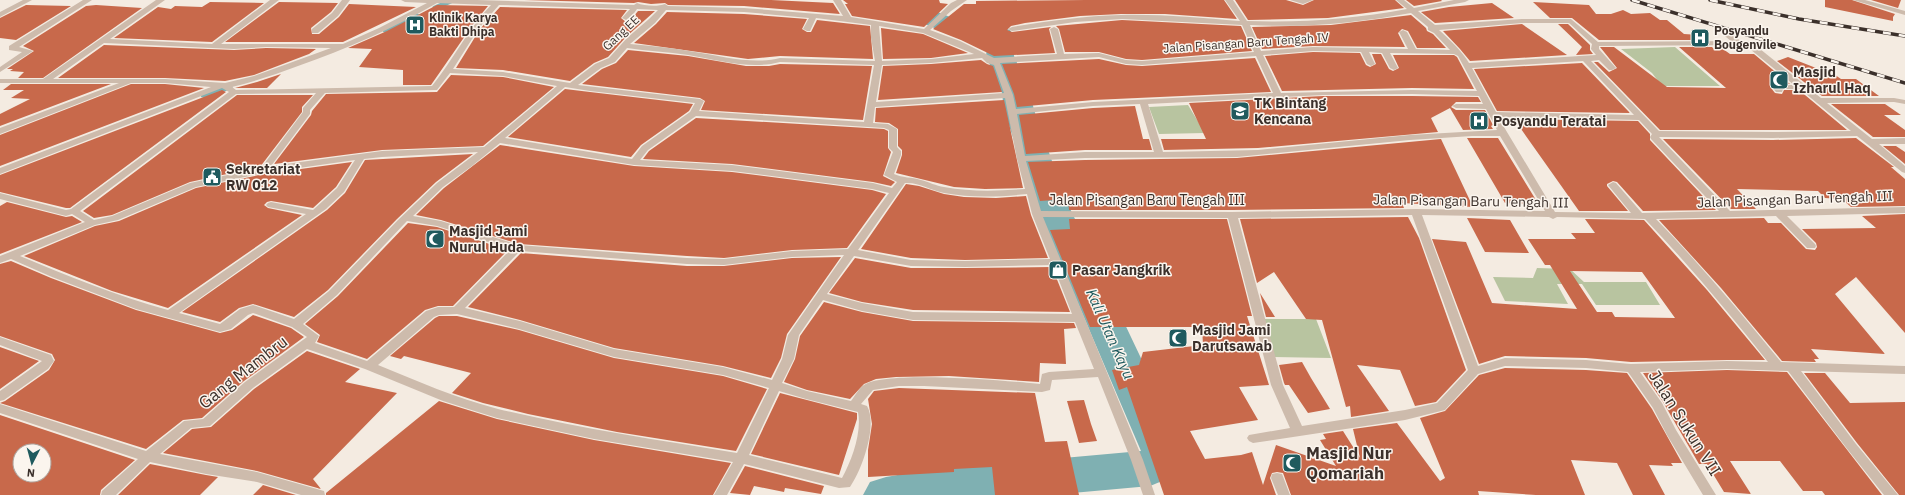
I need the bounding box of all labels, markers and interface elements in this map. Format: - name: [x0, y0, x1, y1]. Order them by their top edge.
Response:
- place label: Klinik Karya Bakti Dhipa: [429, 10, 498, 39]
- street label: Gang EE: [599, 12, 642, 53]
- hospital icon: Klinik Karya Bakti Dhipa: [404, 14, 426, 36]
- place label: Posyandu Bougenvile: [1714, 23, 1777, 52]
- hospital icon: Posyandu Bougenvile: [1689, 27, 1711, 49]
- street label: Jalan Pisangan Baru Tengah IV: [1163, 29, 1330, 56]
- place label: Masjid Izharul Haq: [1793, 63, 1871, 97]
- mosque icon: Masjid Izharul Haq: [1768, 69, 1790, 91]
- place label: TK Bintang Kencana: [1254, 94, 1327, 128]
- school or university icon: TK Bintang Kencana: [1229, 100, 1251, 122]
- hospital icon: Posyandu Teratai: [1468, 110, 1490, 132]
- place label: Posyandu Teratai: [1493, 112, 1606, 130]
- place label: Sekretariat RW 012: [226, 160, 300, 194]
- public building icon: Sekretariat RW 012: [201, 166, 223, 188]
- street label: Jalan Pisangan Baru Tengah III: [1697, 187, 1893, 211]
- street label: Jalan Pisangan Baru Tengah III: [1373, 190, 1569, 212]
- street label: Jalan Pisangan Baru Tengah III: [1049, 191, 1245, 209]
- place label: Masjid Jami Nurul Huda: [449, 222, 528, 256]
- mosque icon: Masjid Jami Nurul Huda: [424, 228, 446, 250]
- shop icon: Pasar Jangkrik: [1047, 259, 1069, 281]
- place label: Pasar Jangkrik: [1072, 261, 1172, 279]
- water label: Kali Utan Kayu: [1082, 286, 1139, 382]
- place label: Masjid Jami Darutsawab: [1192, 321, 1272, 355]
- mosque icon: Masjid Jami Darutsawab: [1167, 327, 1189, 349]
- street label: Gang Mambru: [194, 330, 292, 414]
- street label: Jalan Sukun VII: [1644, 366, 1726, 480]
- place label: Masjid Nur Qomariah: [1306, 442, 1392, 484]
- north arrow: [12, 443, 52, 483]
- mosque icon: Masjid Nur Qomariah: [1281, 452, 1303, 474]
- text: N: [26, 466, 36, 480]

